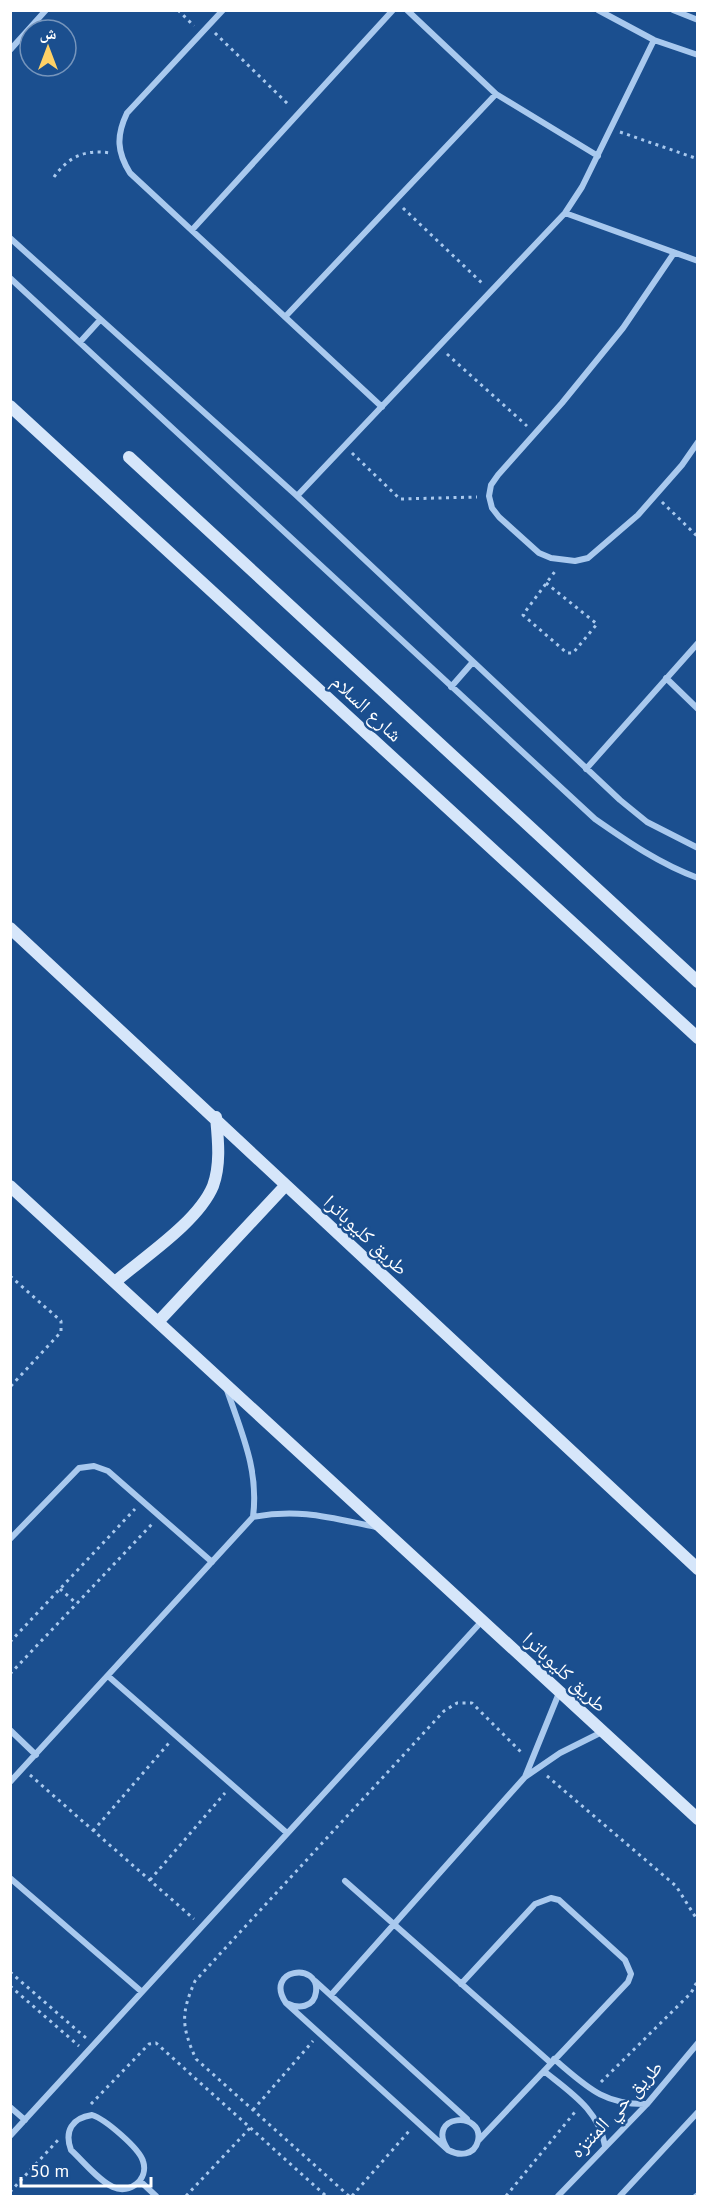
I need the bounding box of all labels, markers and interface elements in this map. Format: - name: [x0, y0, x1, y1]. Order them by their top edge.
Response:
- north arrow: [18, 18, 78, 78]
- text: ش: [40, 23, 57, 43]
- street label: شارع السلام: [325, 669, 408, 748]
- street label: طريق كليوباترا: [318, 1189, 414, 1281]
- street label: طريق كليوباترا: [517, 1626, 613, 1718]
- street label: طريق حي المنتزه: [564, 2055, 670, 2166]
- scale bar: [21, 2150, 152, 2188]
- text: 50 m: [30, 2159, 69, 2182]

